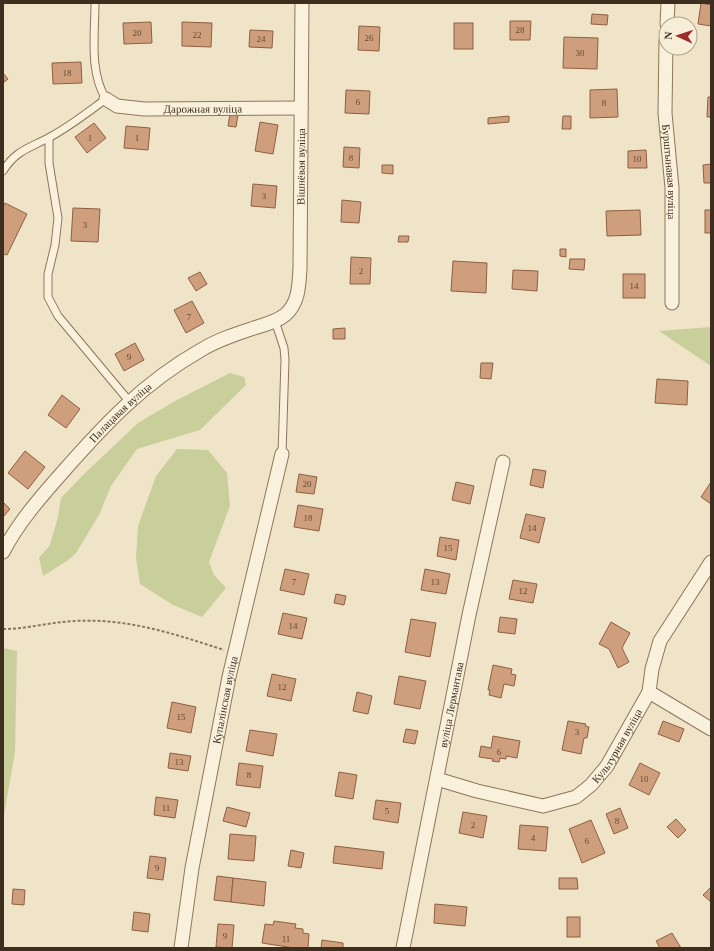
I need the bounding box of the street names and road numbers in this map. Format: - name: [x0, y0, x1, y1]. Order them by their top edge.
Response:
- street label: Дарожная вуліца: [163, 102, 242, 115]
- street label: Бурштынавая вуліца: [660, 124, 678, 220]
- street label: Вішнёвая вуліца: [294, 128, 307, 205]
- street label: Палацавая вуліца: [87, 380, 154, 445]
- street label: Купалінская вуліца: [210, 655, 240, 745]
- street label: вуліца Лермантава: [437, 661, 466, 749]
- street label: Культурная вуліца: [589, 707, 644, 785]

